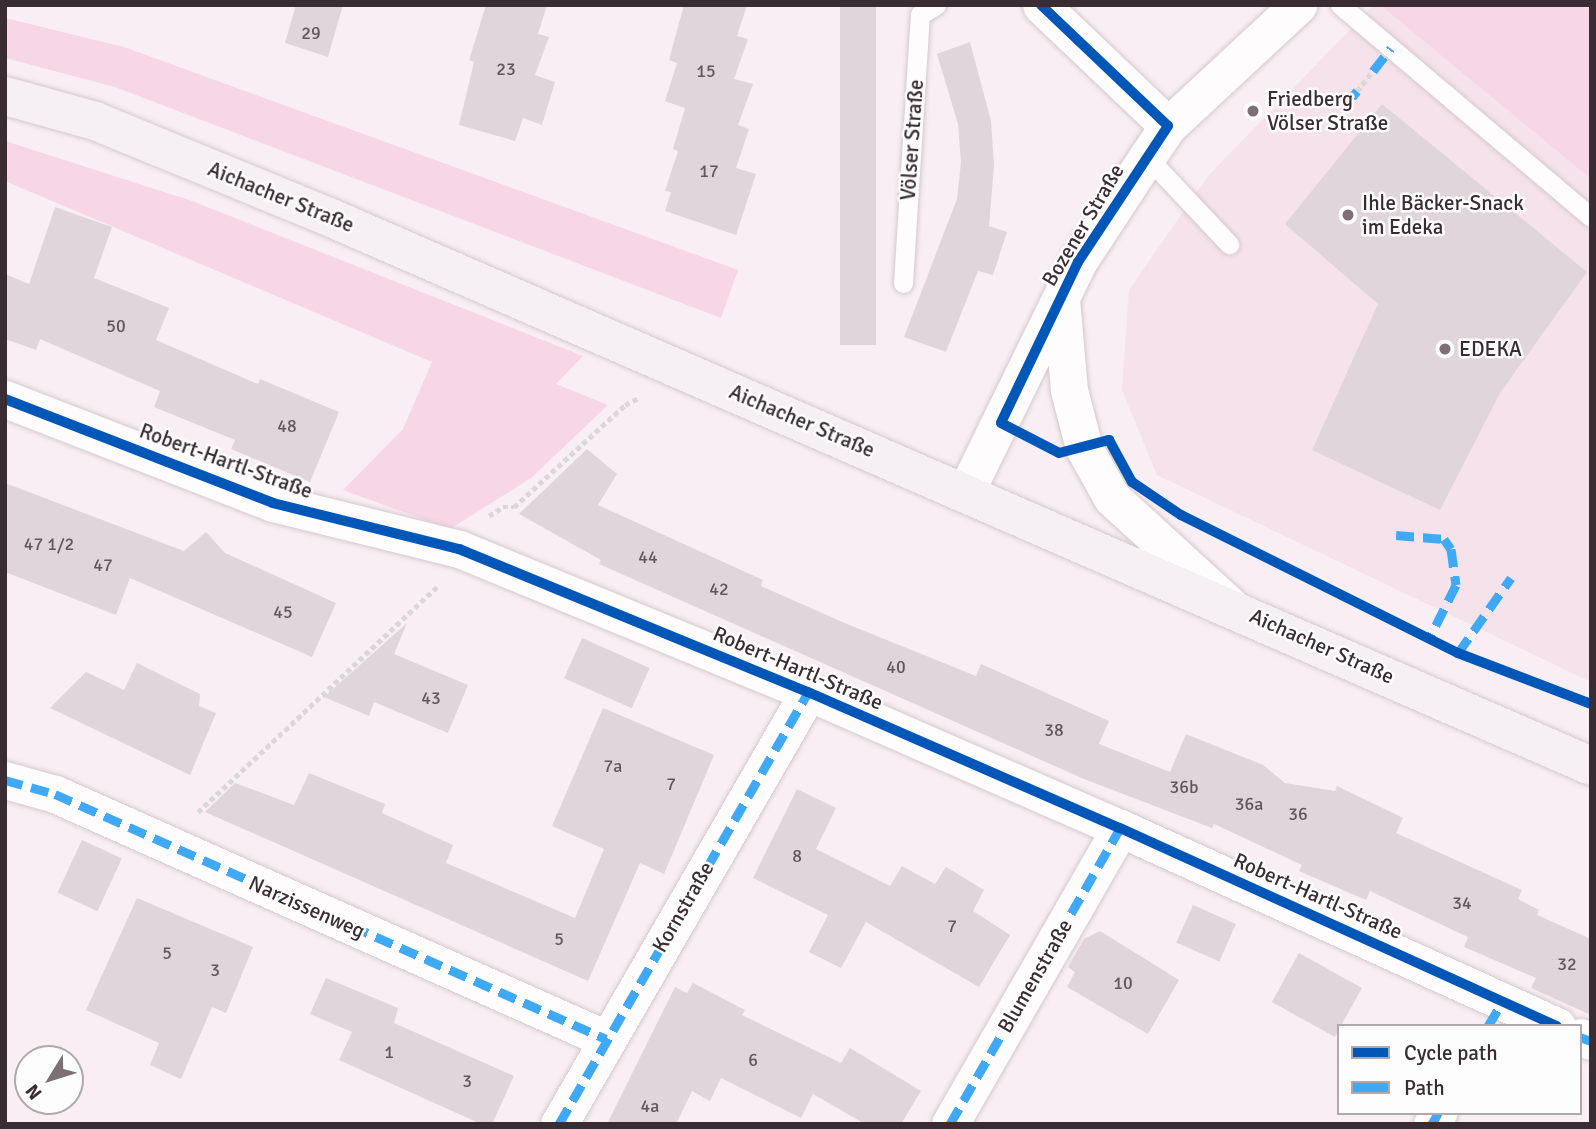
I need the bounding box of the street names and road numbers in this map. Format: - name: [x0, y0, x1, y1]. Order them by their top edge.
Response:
- street label: Völser Straße: [895, 79, 929, 201]
- street label: Aichacher Straße: [204, 156, 358, 238]
- street label: Bozener Straße: [1037, 159, 1129, 291]
- street label: Aichacher Straße: [725, 379, 879, 463]
- street label: Robert-Hartl-Straße: [136, 418, 316, 504]
- street label: Aichacher Straße: [1246, 603, 1398, 689]
- street label: Robert-Hartl-Straße: [709, 621, 887, 715]
- street label: Robert-Hartl-Straße: [1230, 847, 1406, 945]
- street label: Kornstraße: [647, 857, 719, 957]
- street label: Narzissenweg: [245, 870, 369, 944]
- street label: Blumenstraße: [992, 915, 1078, 1037]

